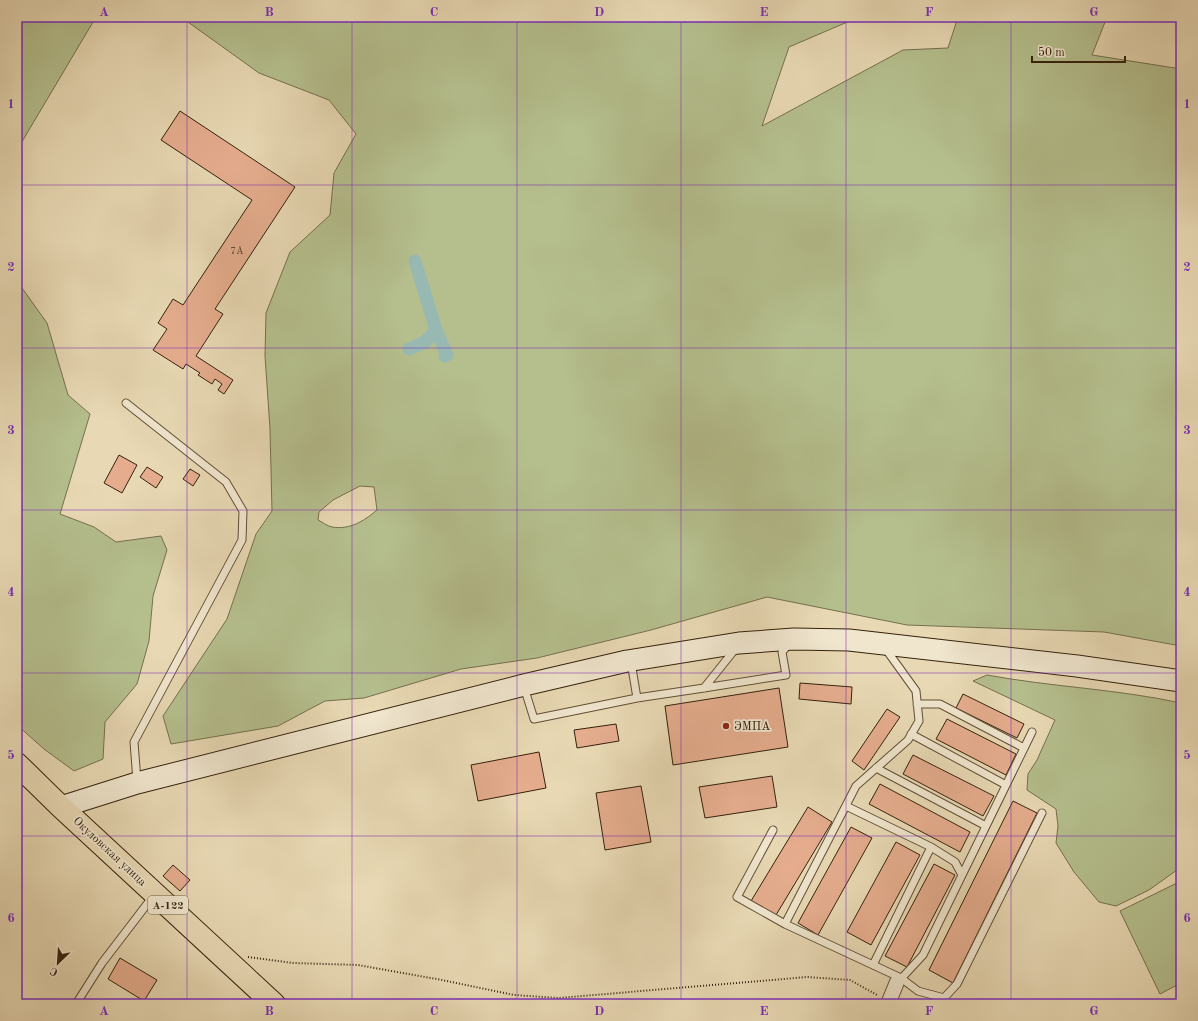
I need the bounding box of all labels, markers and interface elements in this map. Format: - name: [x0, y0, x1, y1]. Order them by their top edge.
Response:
- text: A: [99, 6, 109, 19]
- text: B: [264, 6, 274, 19]
- text: C: [430, 6, 438, 19]
- text: D: [594, 6, 604, 19]
- text: E: [760, 6, 769, 19]
- text: F: [925, 6, 934, 19]
- text: G: [1089, 6, 1099, 19]
- scale bar: [1032, 38, 1125, 64]
- text: 50 m: [1038, 46, 1065, 59]
- text: 1: [7, 98, 15, 111]
- text: 1: [1183, 98, 1191, 111]
- house number: 7А: [230, 246, 244, 256]
- text: 2: [7, 261, 15, 274]
- text: 2: [1183, 261, 1191, 274]
- text: 3: [7, 424, 15, 437]
- text: 3: [1183, 424, 1191, 437]
- text: 4: [7, 586, 15, 599]
- text: 4: [1183, 586, 1191, 599]
- marker: ЭМПА: [721, 721, 731, 731]
- place label: ЭМПА: [734, 721, 770, 733]
- text: 5: [7, 749, 15, 762]
- text: 5: [1183, 749, 1191, 762]
- street label: Окуловская улица: [70, 815, 148, 889]
- road number: А-122: [148, 896, 188, 914]
- text: 6: [7, 912, 15, 925]
- text: 6: [1183, 912, 1191, 925]
- north arrow: [38, 943, 78, 983]
- text: С: [49, 964, 60, 977]
- text: A: [99, 1005, 109, 1018]
- text: B: [264, 1005, 274, 1018]
- text: C: [430, 1005, 438, 1018]
- text: D: [594, 1005, 604, 1018]
- text: E: [760, 1005, 769, 1018]
- text: F: [925, 1005, 934, 1018]
- text: G: [1089, 1005, 1099, 1018]

